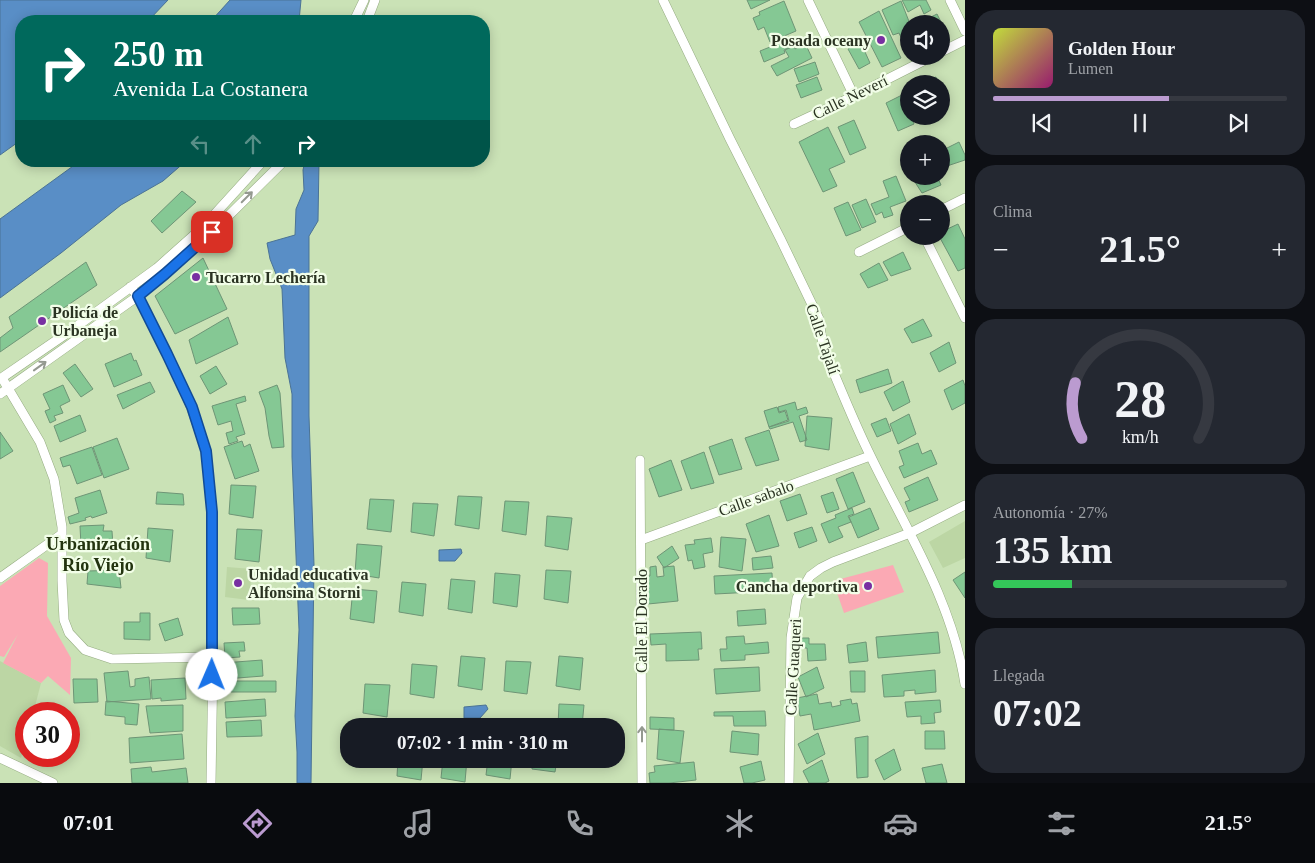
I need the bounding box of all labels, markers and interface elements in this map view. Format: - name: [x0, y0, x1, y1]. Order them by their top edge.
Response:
- map controls: [900, 15, 950, 245]
- button: sound: [900, 15, 950, 65]
- place label: Posada oceany: [771, 32, 871, 50]
- marker: Posada oceany: [875, 34, 887, 46]
- icon: right: [30, 35, 95, 100]
- text: 250 m: [113, 35, 203, 74]
- text: Golden Hour: [1068, 38, 1175, 59]
- text: Lumen: [1068, 60, 1113, 77]
- street label: Calle Neverí: [810, 71, 891, 122]
- button: layers: [900, 75, 950, 125]
- text: Avenida La Costanera: [113, 76, 308, 101]
- icon: previous: [1028, 109, 1056, 137]
- icon: pause: [1126, 109, 1154, 137]
- icon: next: [1224, 109, 1252, 137]
- icon: left: [186, 130, 214, 158]
- icon: ahead: [239, 130, 267, 158]
- icon: right: [292, 130, 320, 158]
- button: +: [900, 135, 950, 185]
- one-way arrow: [240, 192, 252, 204]
- button: −: [900, 195, 950, 245]
- text: Clima: [993, 203, 1032, 220]
- pin: [191, 211, 233, 253]
- icon: arrive: [198, 218, 226, 246]
- text: 21.5°: [1099, 228, 1181, 270]
- text: −: [993, 234, 1009, 265]
- text: +: [1271, 234, 1287, 265]
- place label: Tucarro Lechería: [206, 269, 326, 286]
- marker: Tucarro Lechería: [190, 271, 202, 283]
- street label: Calle Tajalí: [802, 301, 843, 377]
- place label: Policía de Urbaneja: [52, 304, 118, 340]
- marker: Policía de Urbaneja: [36, 315, 48, 327]
- one-way arrow: [33, 361, 47, 371]
- text: 28: [1114, 371, 1166, 428]
- text: km/h: [1122, 427, 1158, 447]
- street label: Calle sabalo: [716, 477, 796, 519]
- text: Autonomía · 27%: [993, 504, 1108, 521]
- text: 135 km: [993, 529, 1112, 571]
- district label: Urbanización Río Viejo: [46, 534, 150, 575]
- place label: Unidad educativa Alfonsina Storni: [248, 566, 368, 601]
- street label: Calle El Dorado: [633, 569, 650, 673]
- marker: Unidad educativa Alfonsina Storni: [232, 577, 244, 589]
- place label: Cancha deportiva: [736, 578, 858, 596]
- marker: Cancha deportiva: [862, 580, 874, 592]
- street label: Calle Guaqueri: [782, 617, 805, 716]
- position arrow: [185, 648, 237, 700]
- text: Llegada: [993, 667, 1045, 684]
- text: 07:02: [993, 692, 1082, 734]
- speed limit sign: 30: [15, 702, 80, 767]
- one-way arrow: [637, 727, 647, 743]
- text: 07:02 · 1 min · 310 m: [397, 732, 568, 753]
- icon: directions: [240, 806, 275, 841]
- icon: music: [401, 806, 436, 841]
- icon: phone: [562, 806, 597, 841]
- icon: climate: [722, 806, 757, 841]
- icon: car: [883, 806, 918, 841]
- icon: filters: [1044, 806, 1079, 841]
- text: 07:01: [63, 810, 114, 835]
- text: 21.5°: [1205, 810, 1252, 835]

